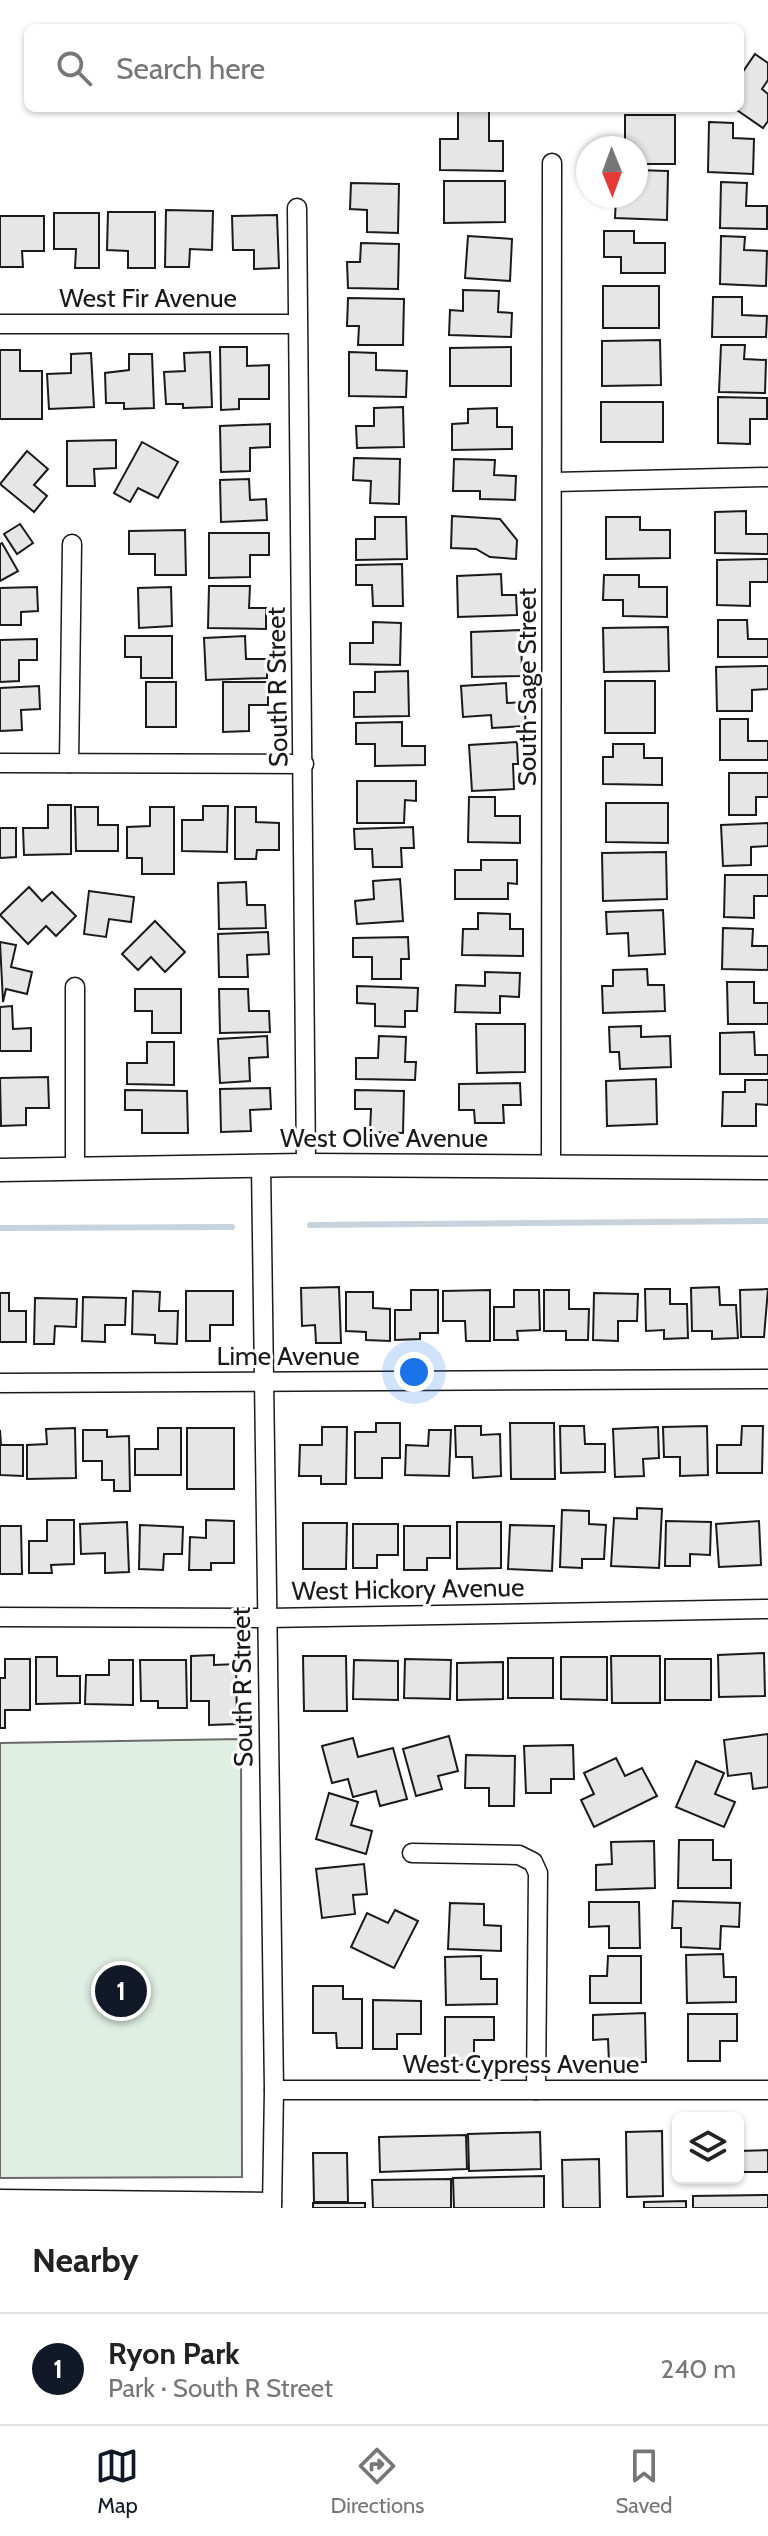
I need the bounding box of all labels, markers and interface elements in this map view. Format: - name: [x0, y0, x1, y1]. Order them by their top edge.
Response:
- search box: [24, 24, 744, 112]
- icon: search: [52, 46, 96, 90]
- text: Search here: [116, 50, 265, 87]
- north arrow: [576, 136, 648, 208]
- street label: West Fir Avenue: [59, 282, 237, 314]
- street label: South Sage Street: [511, 588, 543, 786]
- street label: South R Street: [260, 606, 294, 767]
- street label: West Olive Avenue: [280, 1122, 488, 1154]
- street label: Lime Avenue: [217, 1340, 359, 1372]
- your location: [394, 1352, 434, 1392]
- street label: West Hickory Avenue: [291, 1571, 525, 1607]
- street label: South R Street: [225, 1606, 259, 1767]
- pin: 1: [95, 1961, 147, 2021]
- street label: West Cypress Avenue: [403, 2048, 639, 2080]
- map controls: [672, 2112, 744, 2184]
- button: layers: [672, 2112, 744, 2184]
- text: Nearby: [32, 2239, 139, 2281]
- text: Ryon Park: [108, 2335, 240, 2372]
- text: 1: [53, 2353, 63, 2385]
- text: 240 m: [661, 2353, 736, 2385]
- text: Park · South R Street: [108, 2372, 333, 2404]
- tab: Map: [95, 2444, 139, 2519]
- tab: Directions: [330, 2444, 424, 2519]
- tab: Saved: [615, 2444, 673, 2519]

